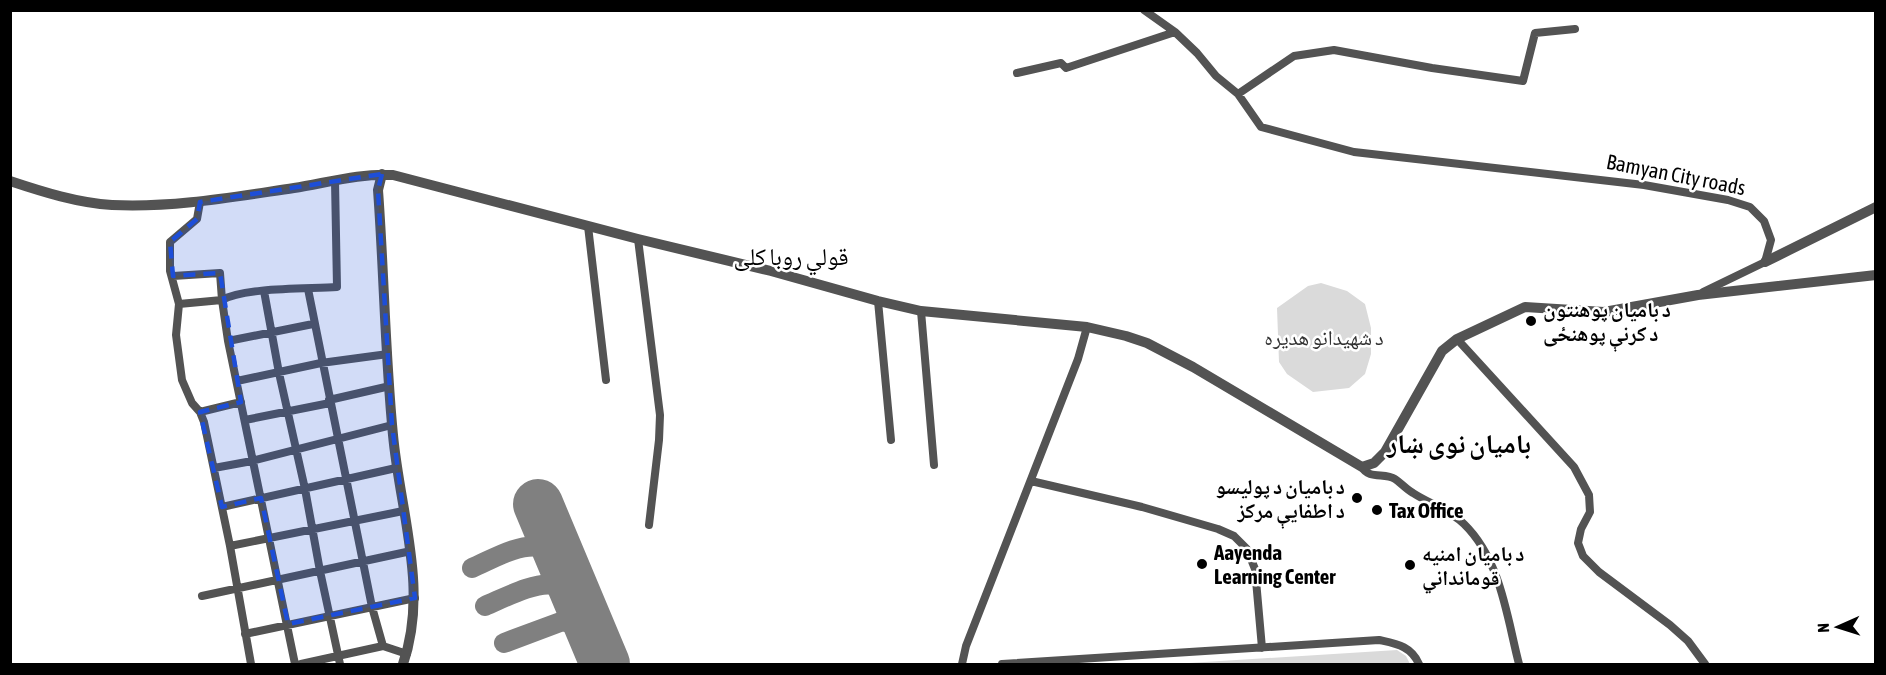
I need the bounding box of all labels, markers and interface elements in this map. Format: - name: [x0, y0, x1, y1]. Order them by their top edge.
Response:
- street label: Bamyan City roads: [1604, 149, 1748, 199]
- district label: قولي روبا کلی: [734, 243, 848, 276]
- place label: د بامیان پوهنتون د کرنې پوهنځی: [1543, 297, 1671, 352]
- marker: د بامیان پوهنتون د کرنې پوهنځی: [1524, 314, 1538, 328]
- park label: د شهیدانو هدیره: [1264, 325, 1384, 350]
- district label: باميان نوی ښار: [1386, 428, 1531, 460]
- place label: د بامیان د پولیسو د اطفايې مرکز: [1216, 474, 1345, 529]
- marker: د بامیان د پولیسو د اطفايې مرکز: [1350, 491, 1364, 505]
- place label: Tax Office: [1389, 498, 1464, 522]
- marker: Tax Office: [1370, 503, 1384, 517]
- place label: Aayenda Learning Center: [1213, 540, 1336, 588]
- place label: د بامیان امنیه قومانداني: [1422, 541, 1524, 594]
- marker: Aayenda Learning Center: [1195, 557, 1209, 571]
- marker: د بامیان امنیه قومانداني: [1403, 558, 1417, 572]
- north arrow: [1808, 597, 1868, 657]
- text: N: [1814, 623, 1832, 633]

